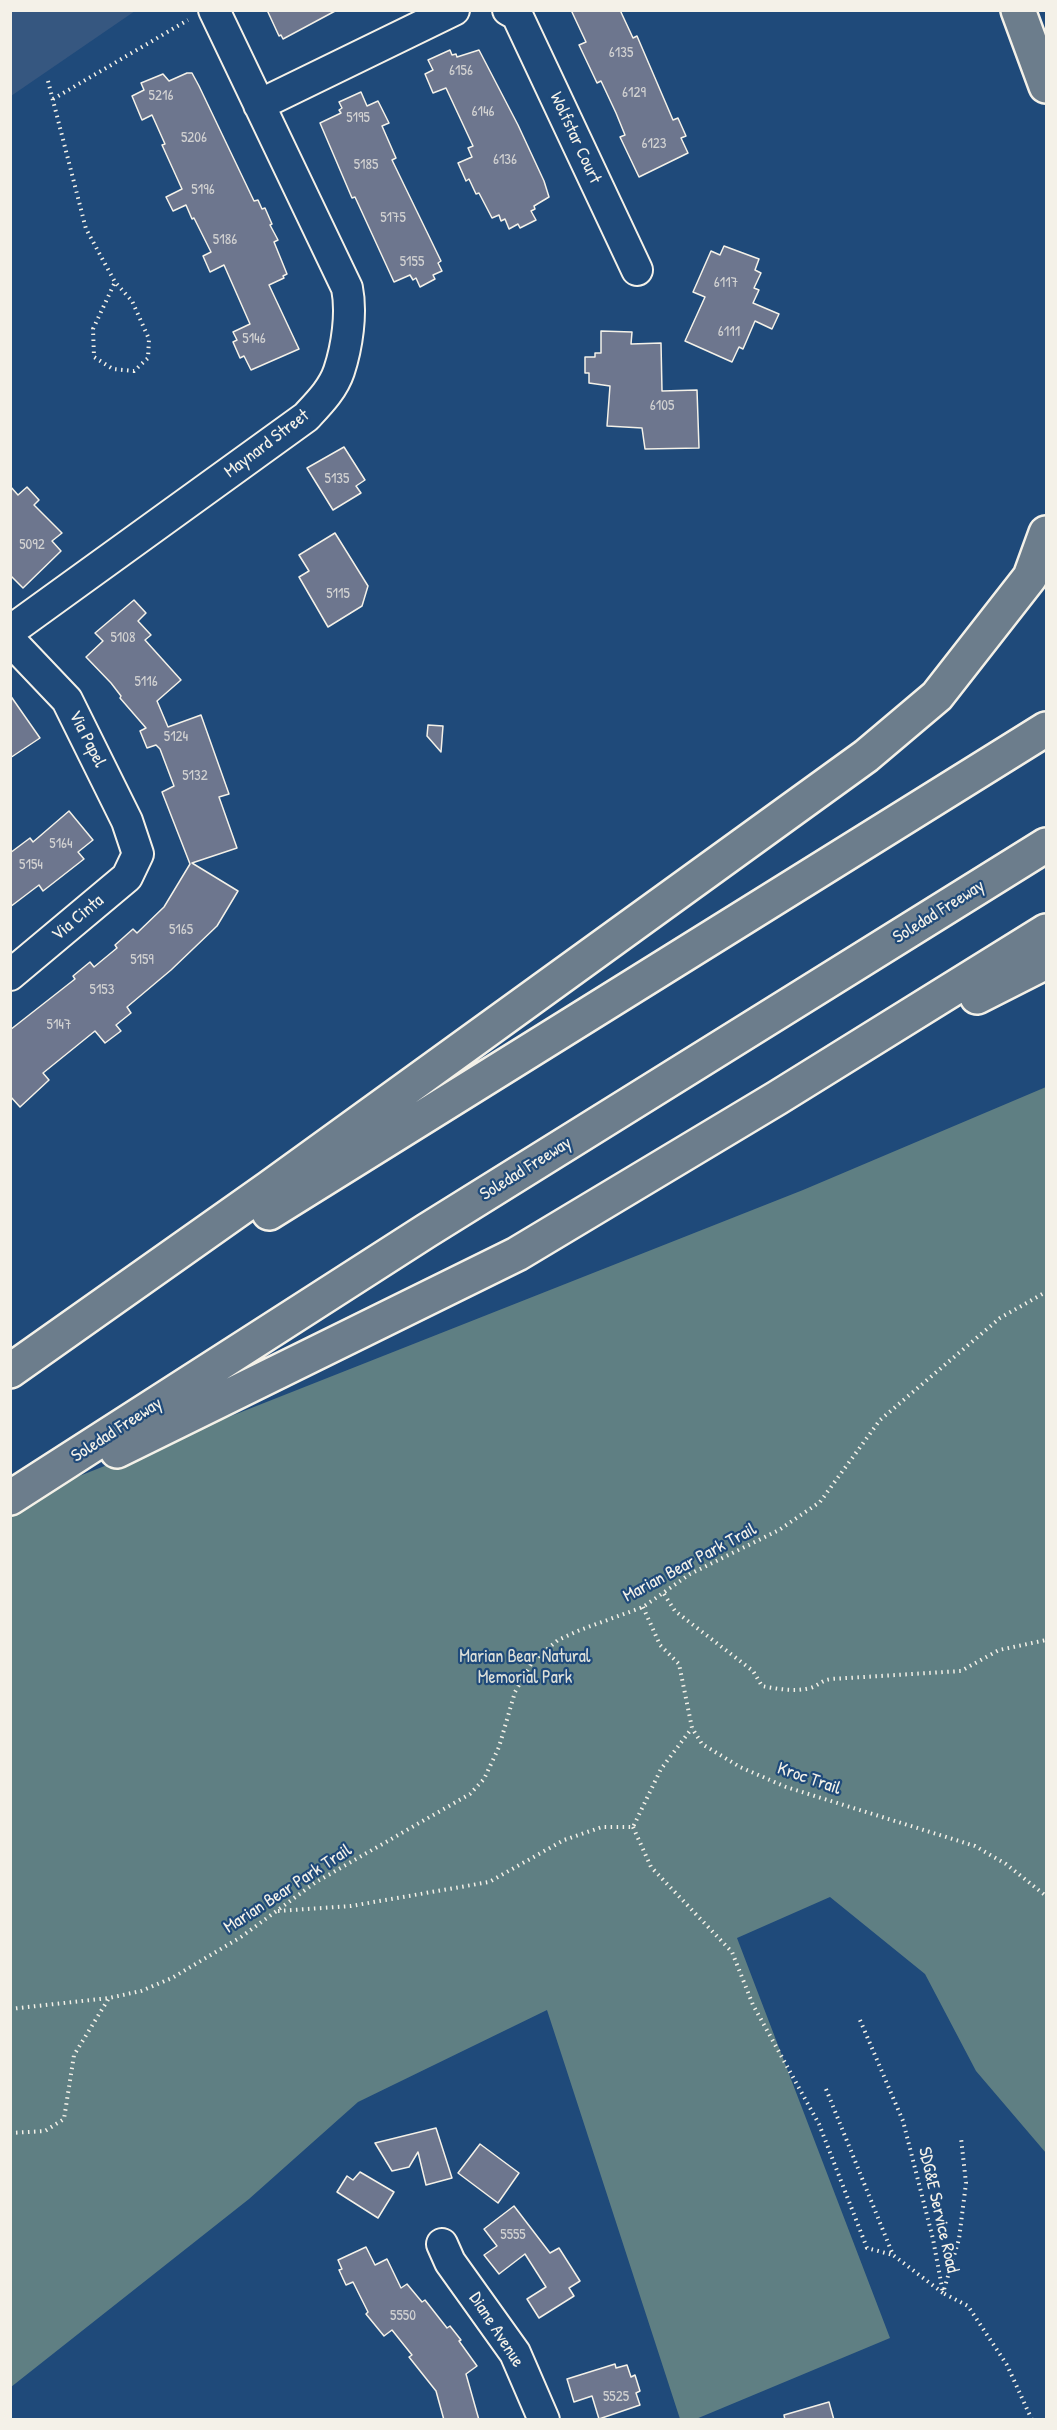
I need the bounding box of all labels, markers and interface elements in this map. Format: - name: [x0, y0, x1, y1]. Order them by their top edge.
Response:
- house number: 6135: [609, 44, 633, 62]
- house number: 6156: [449, 62, 473, 80]
- house number: 6129: [622, 84, 646, 102]
- house number: 5216: [149, 87, 173, 105]
- street label: Wolfstar Court: [544, 89, 606, 187]
- house number: 6146: [471, 103, 495, 121]
- house number: 5195: [346, 109, 370, 127]
- house number: 5206: [181, 129, 207, 147]
- house number: 6123: [641, 135, 667, 153]
- house number: 6136: [493, 151, 517, 169]
- house number: 5185: [354, 156, 378, 174]
- house number: 5196: [191, 181, 215, 199]
- house number: 5175: [380, 209, 406, 227]
- house number: 5186: [213, 231, 237, 249]
- house number: 5155: [400, 253, 424, 271]
- house number: 6117: [714, 274, 738, 292]
- house number: 6111: [718, 323, 740, 341]
- house number: 5146: [242, 330, 266, 348]
- house number: 6105: [650, 397, 674, 415]
- street label: Maynard Street: [220, 405, 314, 483]
- house number: 5135: [325, 470, 349, 488]
- house number: 5092: [19, 536, 45, 554]
- house number: 5115: [326, 585, 350, 603]
- house number: 5108: [110, 629, 136, 647]
- house number: 5116: [134, 673, 158, 691]
- street label: Via Papel: [64, 707, 110, 771]
- house number: 5124: [164, 728, 188, 746]
- house number: 5132: [182, 767, 208, 785]
- house number: 5164: [49, 835, 73, 853]
- house number: 5154: [19, 856, 43, 874]
- street label: Soledad Freeway: [889, 875, 989, 949]
- street label: Via Cinta: [48, 890, 108, 946]
- house number: 5165: [169, 921, 193, 939]
- house number: 5159: [130, 951, 154, 969]
- house number: 5153: [90, 981, 114, 999]
- house number: 5147: [47, 1016, 71, 1034]
- street label: Soledad Freeway: [476, 1132, 576, 1206]
- street label: Soledad Freeway: [68, 1393, 166, 1467]
- street label: Marian Bear Park Trail: [620, 1519, 760, 1607]
- park label: Marian Bear Natural Memorial Park: [459, 1646, 591, 1688]
- street label: Kroc Trail: [774, 1758, 844, 1800]
- street label: Marian Bear Park Trail: [220, 1840, 356, 1938]
- street label: SDG&E Service Road: [913, 2145, 963, 2275]
- house number: 5555: [500, 2226, 526, 2244]
- street label: Diane Avenue: [464, 2289, 528, 2371]
- house number: 5550: [390, 2307, 416, 2325]
- house number: 5525: [603, 2388, 629, 2406]

